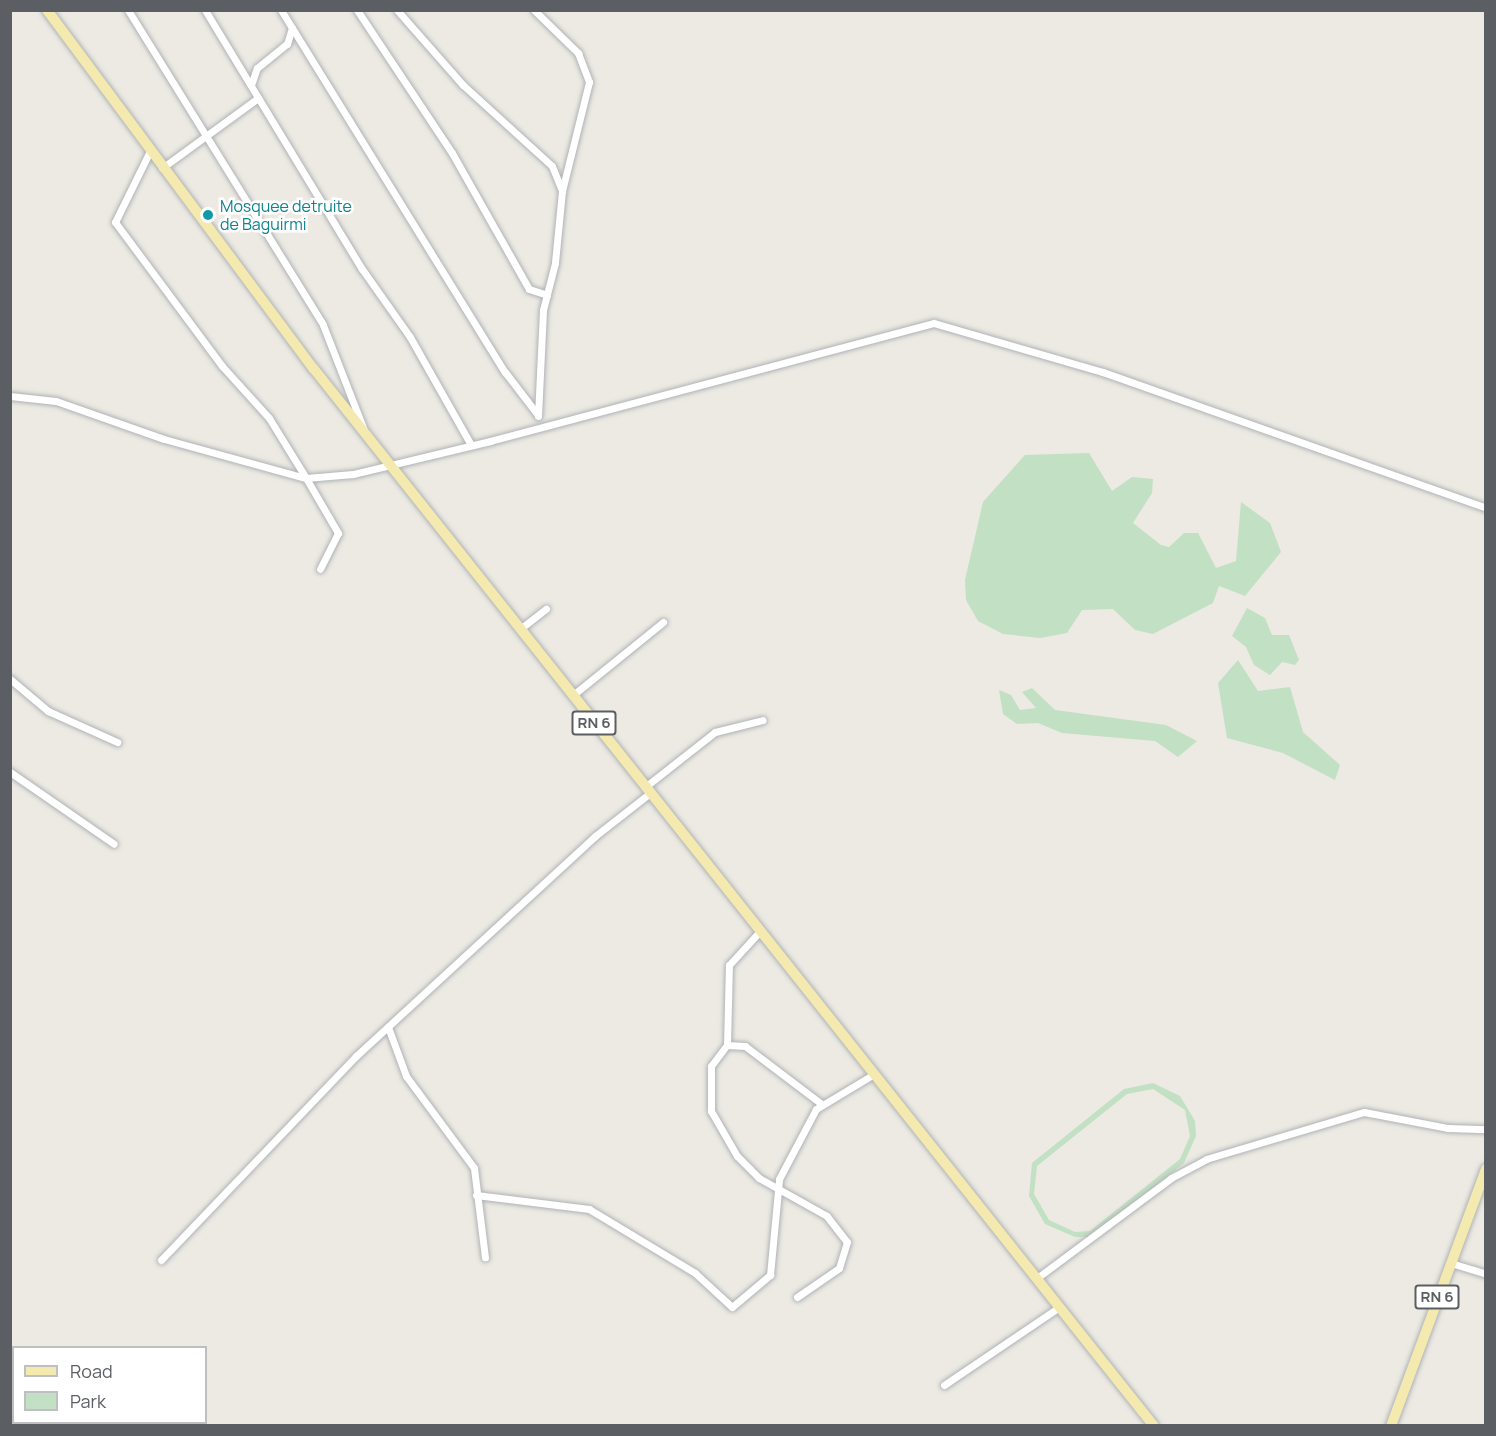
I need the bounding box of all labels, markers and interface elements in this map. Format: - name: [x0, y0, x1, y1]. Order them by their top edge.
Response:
- place label: Mosquee detruite de Baguirmi: [220, 196, 352, 234]
- marker: Mosquee detruite de Baguirmi: [201, 208, 215, 222]
- road number: RN 6: [572, 711, 616, 735]
- road number: RN 6: [1414, 1285, 1460, 1309]
- legend: [12, 1346, 207, 1424]
- text: Road: [70, 1359, 113, 1383]
- text: Park: [70, 1389, 106, 1413]

